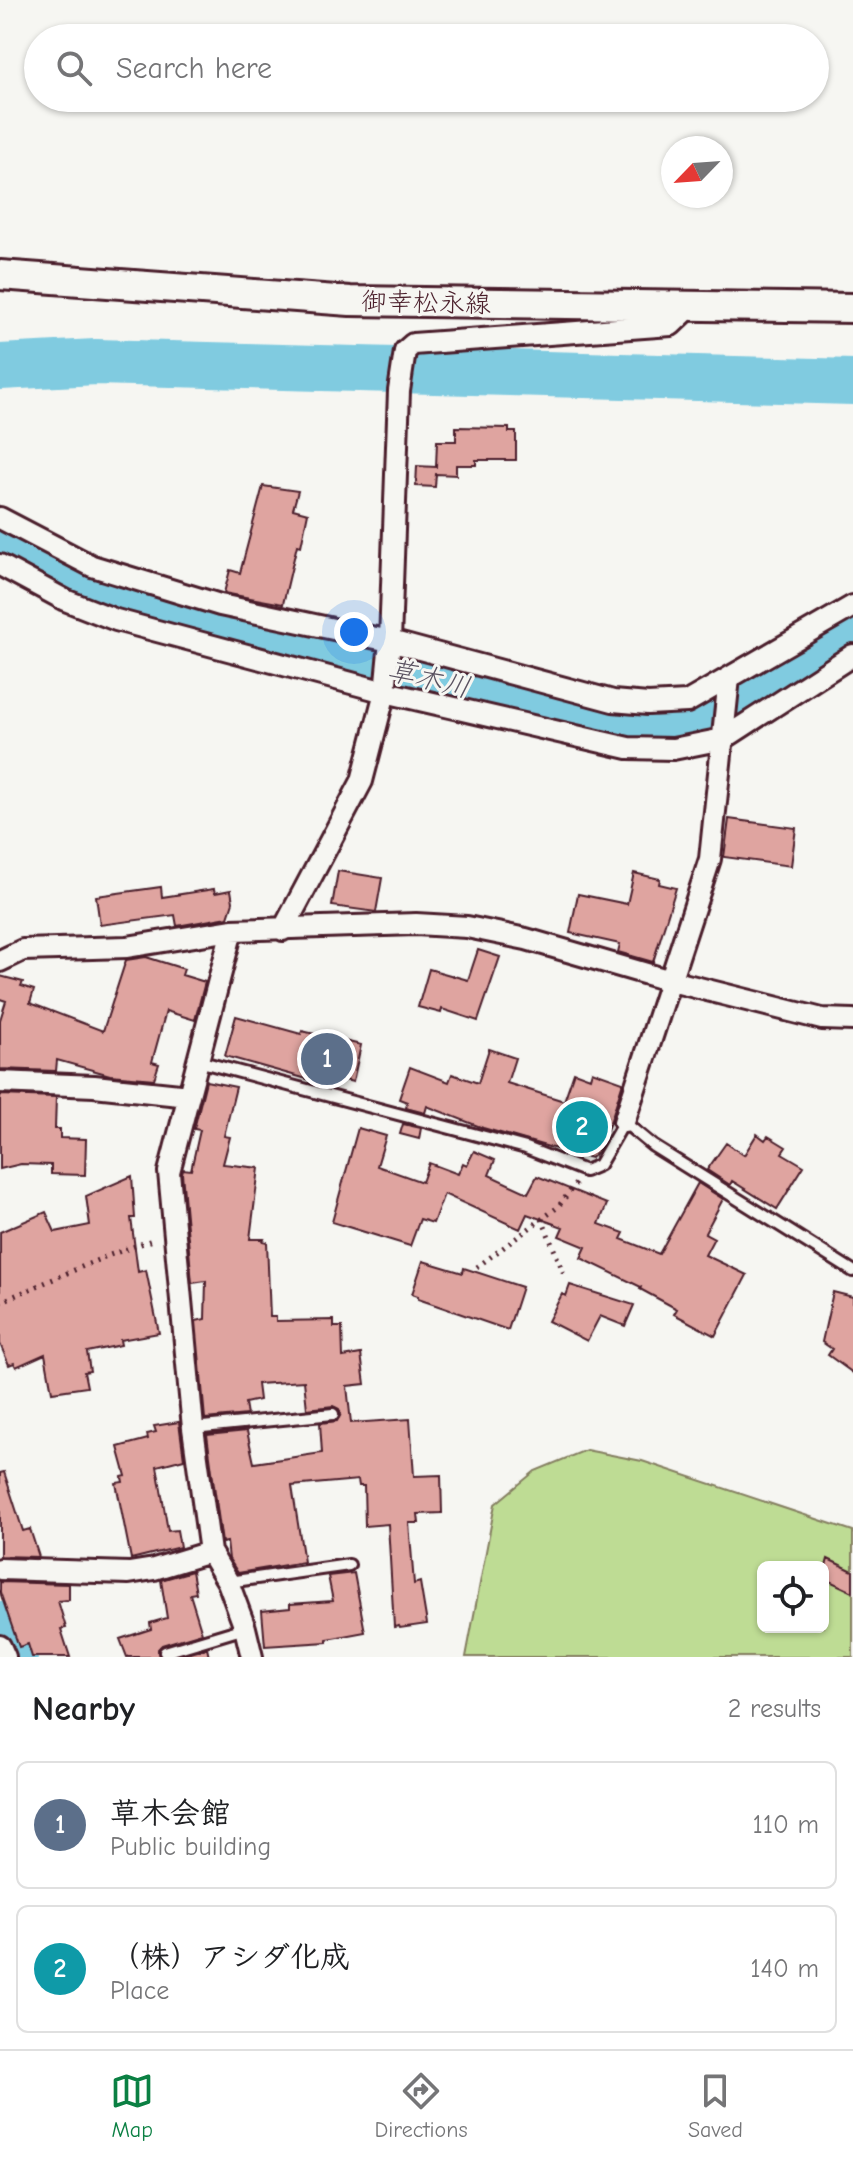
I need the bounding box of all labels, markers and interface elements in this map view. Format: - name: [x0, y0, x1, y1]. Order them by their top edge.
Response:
- search box: [24, 24, 829, 112]
- icon: search: [52, 46, 96, 90]
- text: Search here: [116, 51, 272, 86]
- north arrow: [661, 136, 733, 208]
- street label: 御幸松永線: [361, 287, 491, 319]
- your location: [334, 612, 374, 652]
- water label: 草木川: [384, 654, 473, 704]
- pin: 1: [301, 1029, 353, 1089]
- pin: 2: [556, 1097, 608, 1157]
- map controls: [757, 1561, 829, 1633]
- button: locate: [757, 1561, 829, 1633]
- text: Nearby: [32, 1689, 135, 1729]
- text: 2 results: [728, 1694, 821, 1724]
- text: 草木会館: [110, 1796, 230, 1831]
- text: 1: [55, 1810, 65, 1840]
- text: 110 m: [752, 1810, 819, 1840]
- text: Public building: [110, 1832, 271, 1862]
- text: （株）アシダ化成: [110, 1940, 350, 1975]
- text: 2: [54, 1954, 66, 1984]
- text: 140 m: [750, 1954, 819, 1984]
- text: Place: [110, 1976, 169, 2006]
- tab: Map: [110, 2069, 154, 2143]
- tab: Directions: [375, 2069, 468, 2143]
- tab: Saved: [688, 2069, 743, 2143]

